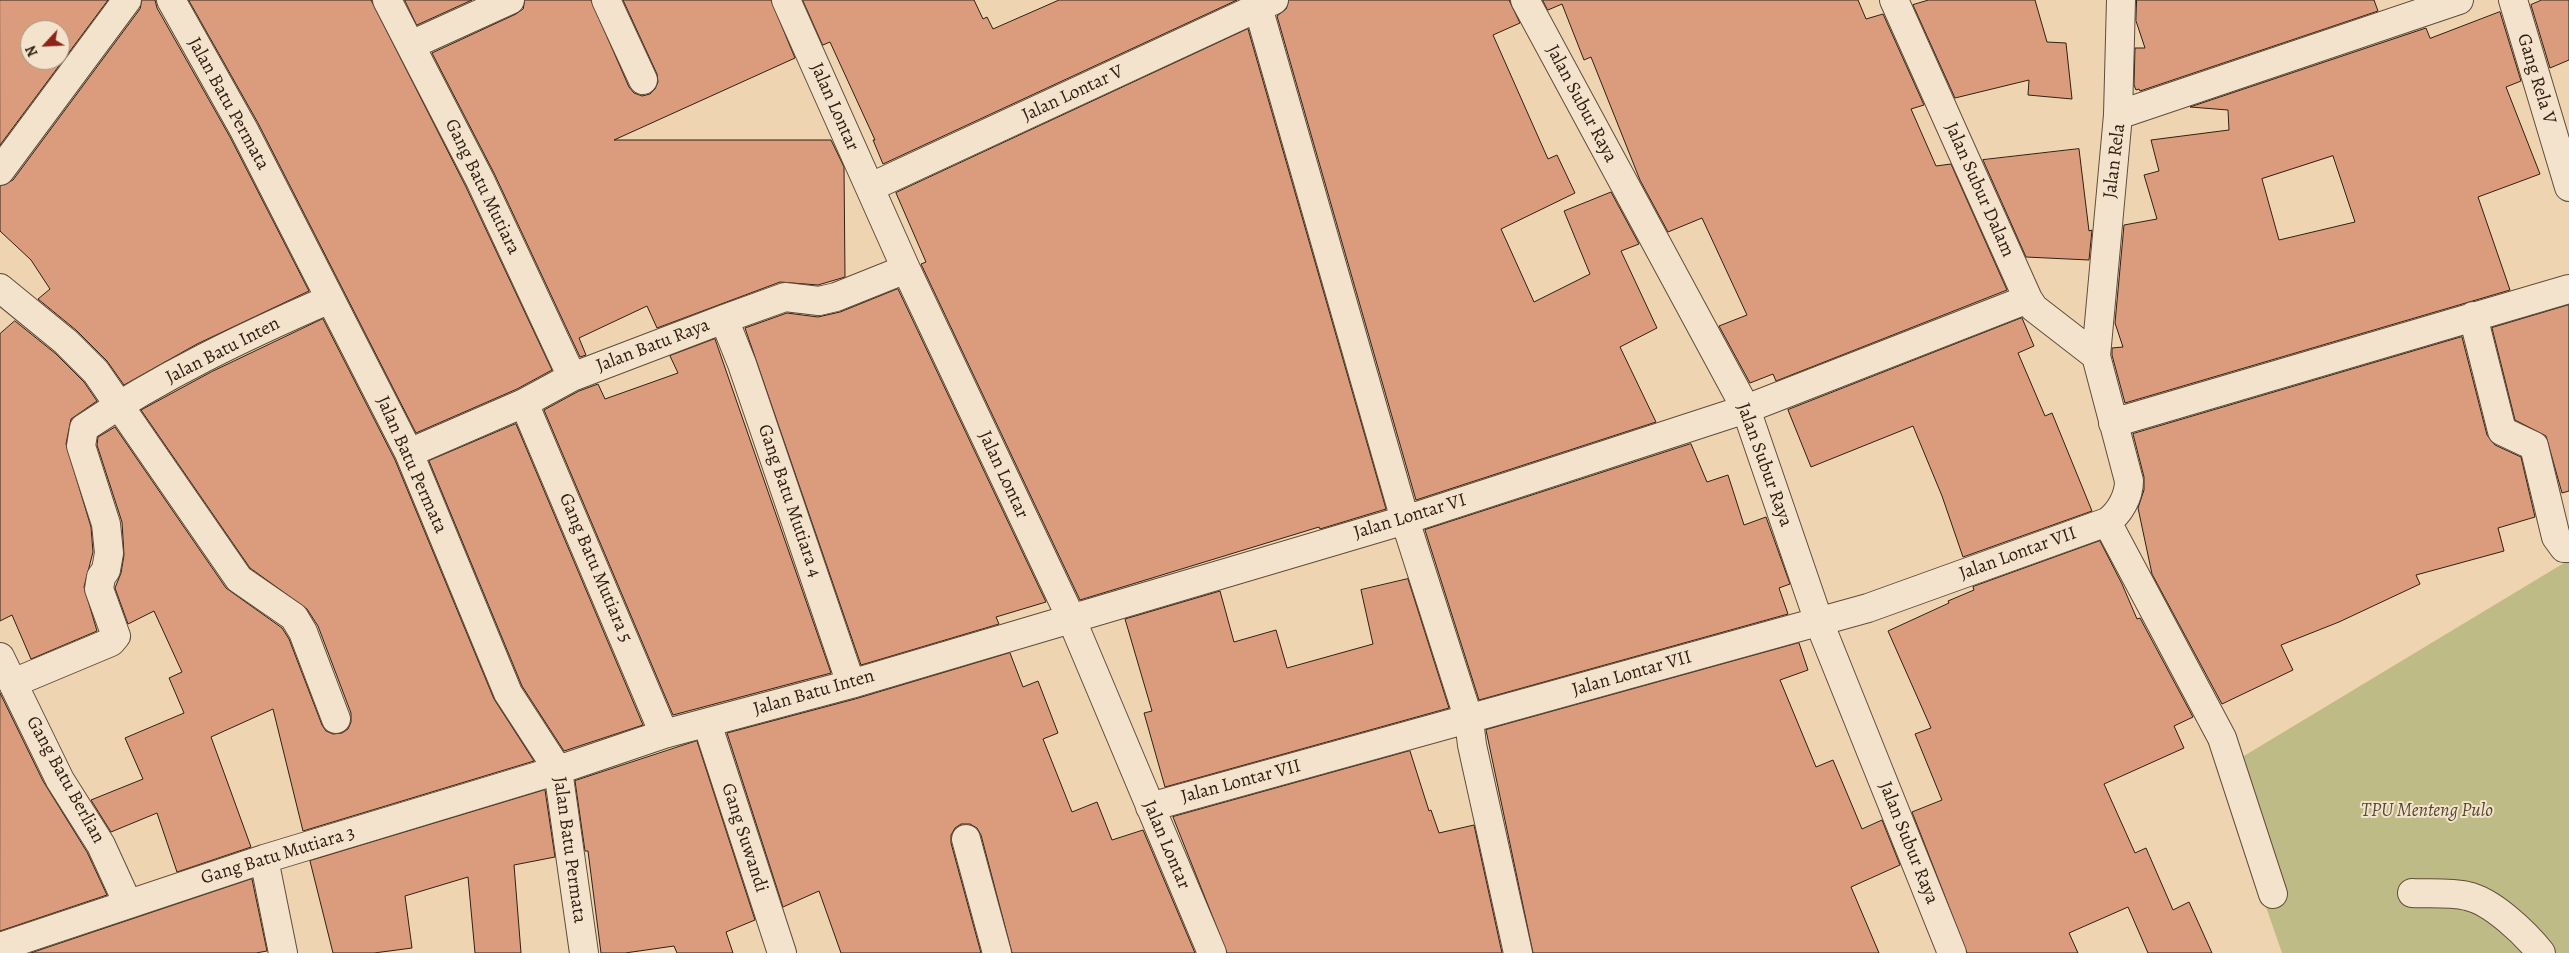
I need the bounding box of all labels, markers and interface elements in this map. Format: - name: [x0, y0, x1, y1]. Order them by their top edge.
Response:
- north arrow: [20, 20, 70, 70]
- street label: Gang Rela V: [2511, 31, 2561, 127]
- street label: Jalan Batu Permata: [182, 34, 274, 174]
- street label: Jalan Subur Raya: [1540, 41, 1622, 167]
- text: N: [21, 42, 43, 60]
- street label: Jalan Lontar: [804, 59, 864, 155]
- street label: Jalan Lontar V: [1019, 61, 1127, 127]
- street label: Gang Batu Mutiara: [439, 116, 525, 258]
- street label: Jalan Subur Dalam: [1939, 119, 2019, 261]
- street label: Jalan Rela: [2099, 122, 2131, 200]
- street label: Jalan Batu Inten: [162, 312, 284, 390]
- street label: Jalan Batu Raya: [593, 314, 713, 378]
- street label: Jalan Batu Permata: [371, 393, 451, 537]
- street label: Jalan Subur Raya: [1731, 400, 1797, 530]
- street label: Gang Batu Mutiara 4: [752, 421, 826, 581]
- street label: Jalan Lontar: [973, 428, 1033, 522]
- street label: Jalan Lontar VI: [1351, 489, 1469, 545]
- street label: Gang Batu Mutiara 5: [553, 490, 637, 646]
- street label: Jalan Lontar VII: [1956, 522, 2080, 586]
- street label: Jalan Lontar VII: [1570, 646, 1694, 702]
- street label: Jalan Batu Inten: [751, 665, 877, 721]
- street label: Gang Batu Berlian: [21, 712, 109, 848]
- street label: Jalan Lontar VII: [1179, 755, 1303, 809]
- street label: Jalan Batu Permata: [547, 775, 591, 925]
- street label: Jalan Subur Raya: [1873, 778, 1943, 908]
- street label: Gang Suwandi: [716, 781, 772, 895]
- street label: Jalan Lontar: [1137, 797, 1195, 893]
- park label: TPU Menteng Pulo: [2361, 800, 2493, 822]
- street label: Gang Batu Mutiara 3: [198, 822, 358, 890]

